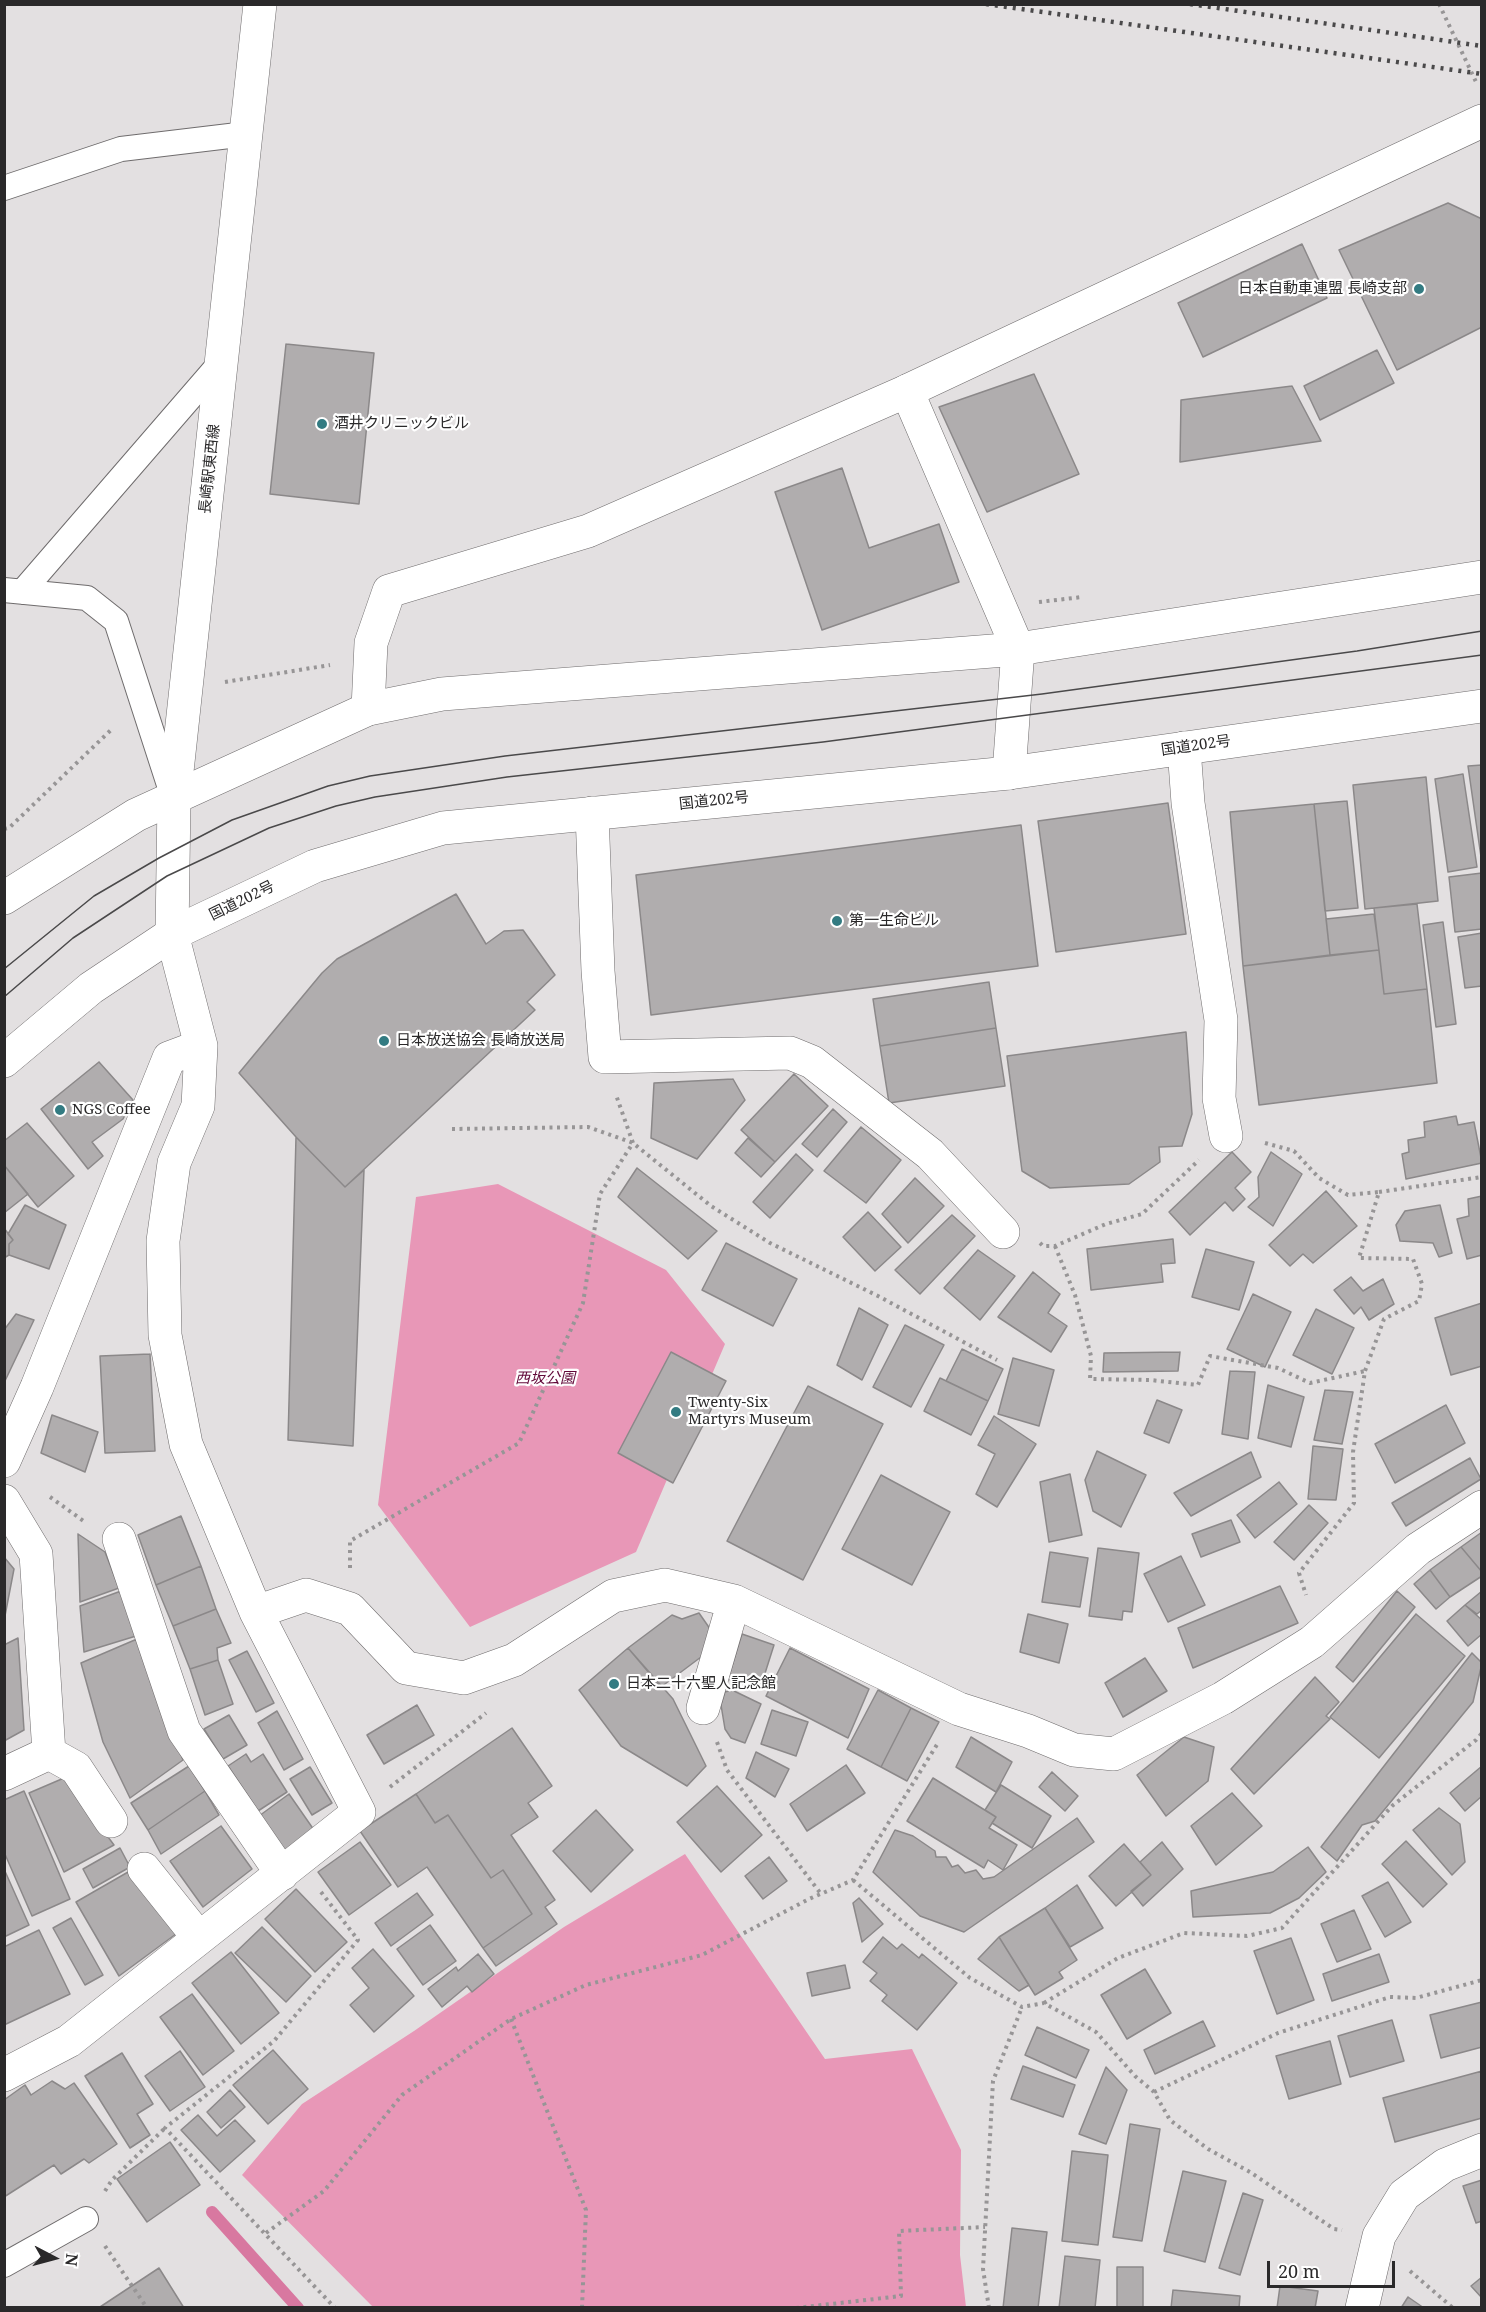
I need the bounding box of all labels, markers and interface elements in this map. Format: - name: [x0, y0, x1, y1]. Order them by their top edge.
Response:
- place label: 日本自動車連盟 長崎支部: [1238, 280, 1407, 298]
- marker: 日本自動車連盟 長崎支部: [1412, 282, 1426, 296]
- place label: 酒井クリニックビル: [334, 415, 469, 433]
- marker: 酒井クリニックビル: [315, 417, 329, 431]
- street label: 長崎駅東西線: [196, 423, 224, 515]
- street label: 国道202号: [1160, 732, 1232, 760]
- street label: 国道202号: [678, 788, 750, 814]
- street label: 国道202号: [207, 878, 277, 924]
- place label: 第一生命ビル: [849, 912, 939, 930]
- marker: 第一生命ビル: [830, 914, 844, 928]
- place label: 日本放送協会 長崎放送局: [396, 1032, 565, 1050]
- marker: 日本放送協会 長崎放送局: [377, 1034, 391, 1048]
- place label: NGS Coffee: [72, 1101, 151, 1119]
- marker: NGS Coffee: [53, 1103, 67, 1117]
- park label: 西坂公園: [515, 1370, 575, 1388]
- place label: Twenty-Six Martyrs Museum: [688, 1394, 811, 1429]
- marker: Twenty-Six Martyrs Museum: [669, 1405, 683, 1419]
- place label: 日本二十六聖人記念館: [626, 1675, 776, 1693]
- marker: 日本二十六聖人記念館: [607, 1677, 621, 1691]
- north arrow: [24, 2228, 84, 2288]
- scale bar: [1270, 2249, 1398, 2287]
- text: N: [60, 2252, 84, 2267]
- text: 20 m: [1278, 2259, 1320, 2283]

